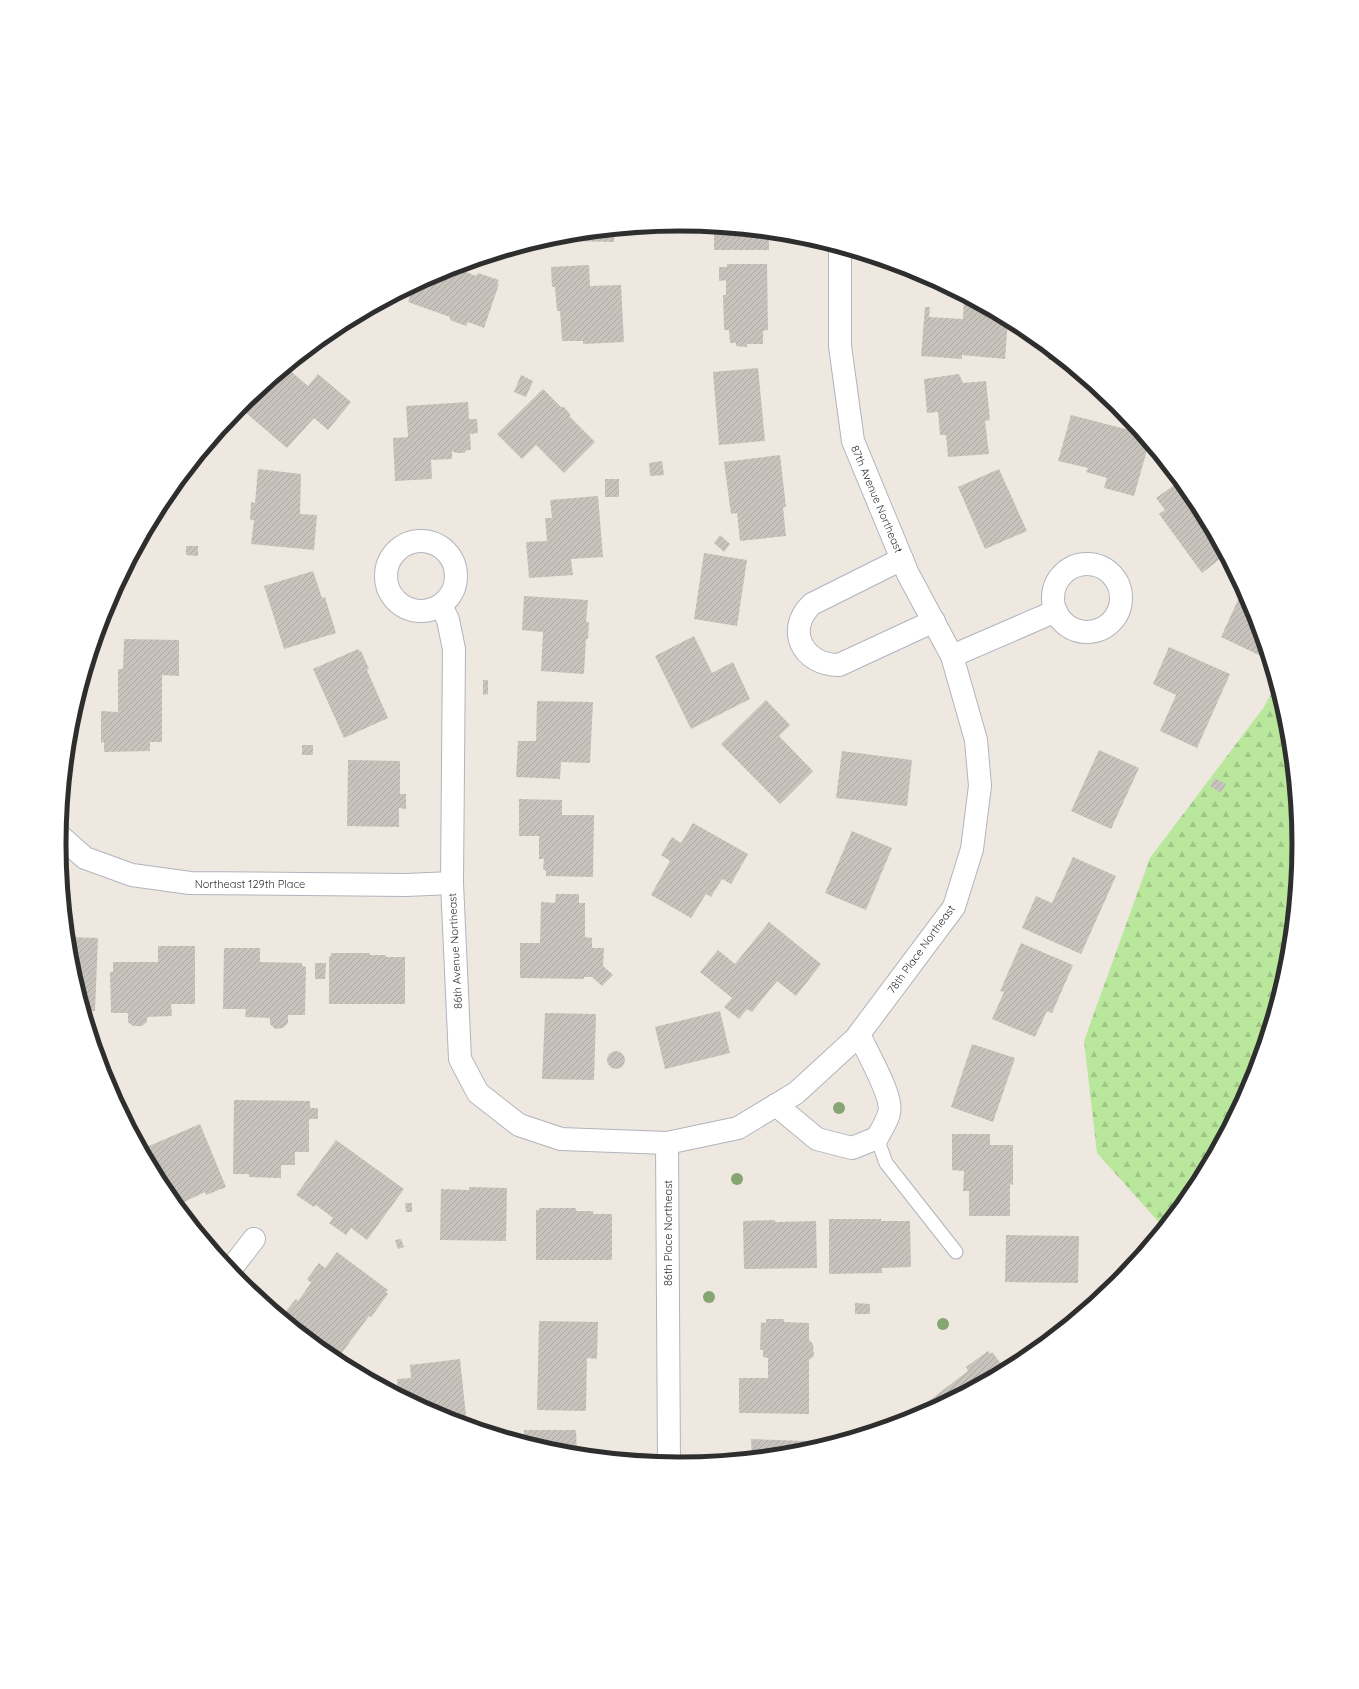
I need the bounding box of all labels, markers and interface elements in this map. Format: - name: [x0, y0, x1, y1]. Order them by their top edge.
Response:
- street label: 87th Avenue Northeast: [848, 443, 906, 555]
- street label: Northeast 129th Place: [195, 877, 305, 891]
- street label: 86th Avenue Northeast: [445, 892, 465, 1009]
- street label: 78th Place Northeast: [884, 902, 958, 996]
- street label: 86th Place Northeast: [661, 1180, 675, 1286]

